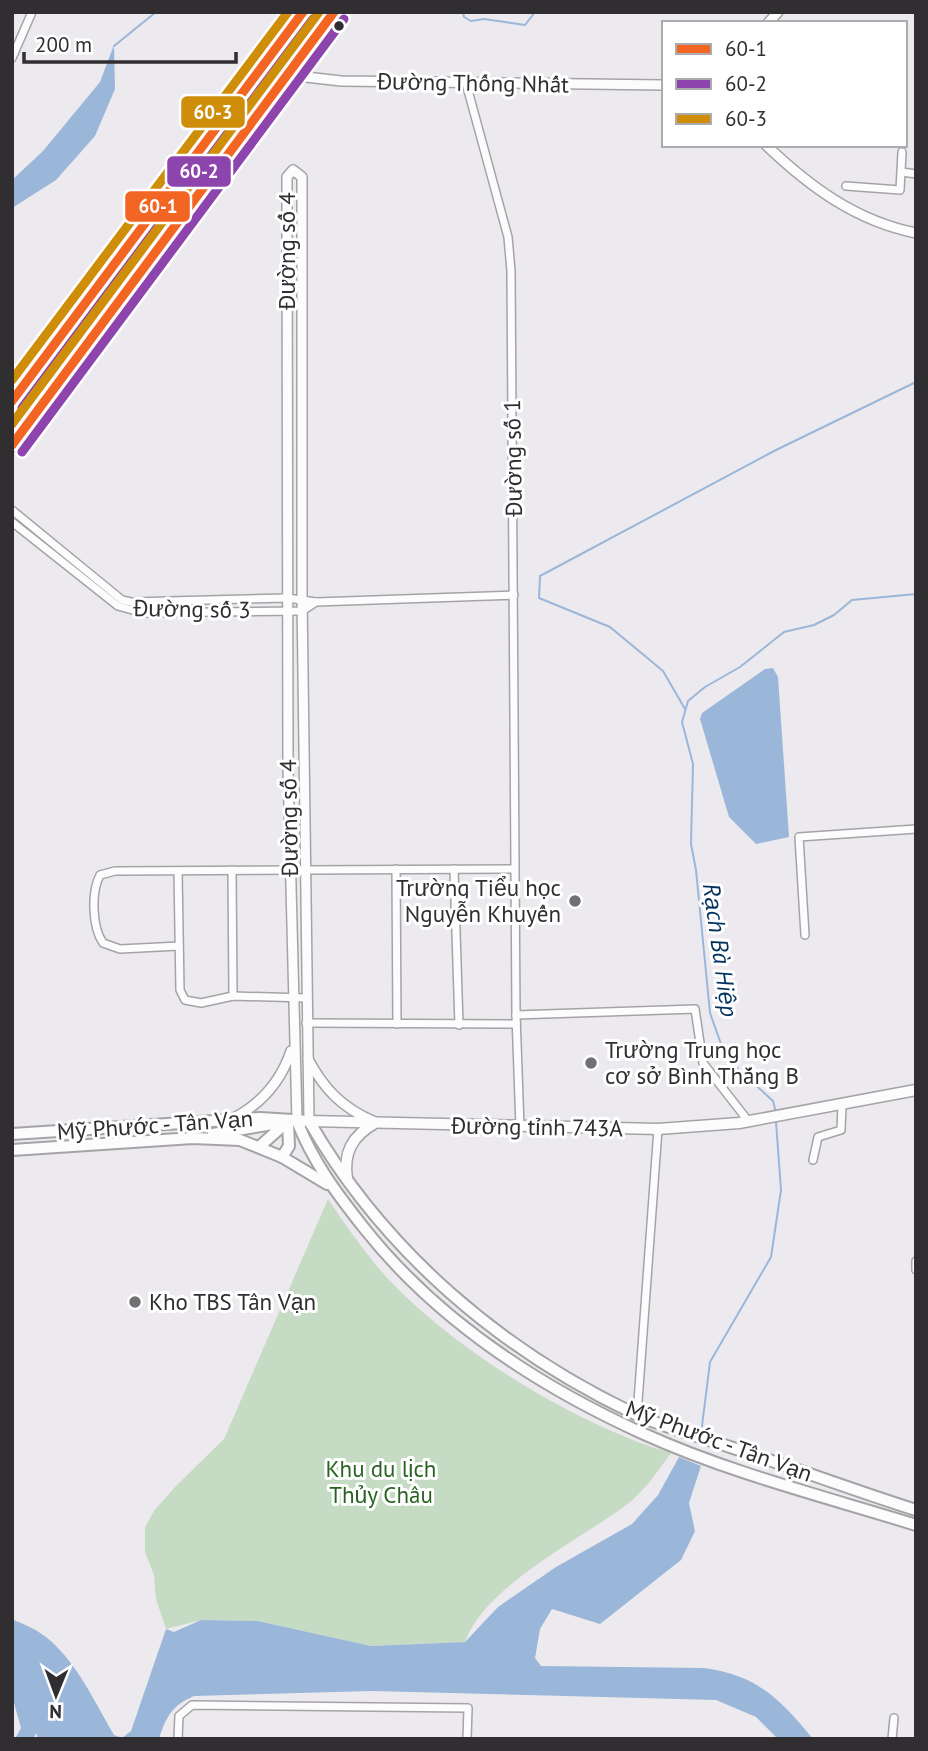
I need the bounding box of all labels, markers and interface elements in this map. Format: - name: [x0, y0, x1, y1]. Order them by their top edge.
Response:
- unlabelled marker: [332, 19, 346, 33]
- scale bar: [24, 21, 236, 65]
- legend: [662, 21, 907, 147]
- text: 200 m: [35, 31, 92, 58]
- text: 60-1: [725, 35, 767, 62]
- street label: Đường Thống Nhất: [376, 66, 569, 99]
- text: 60-2: [725, 70, 767, 97]
- line badge: 60-3: [180, 95, 246, 129]
- text: 60-3: [193, 100, 233, 124]
- text: 60-3: [725, 105, 767, 132]
- line badge: 60-2: [166, 155, 232, 188]
- text: 60-2: [179, 159, 219, 183]
- line badge: 60-1: [124, 190, 191, 223]
- street label: Đường số 4: [272, 192, 301, 311]
- text: 60-1: [138, 194, 178, 218]
- street label: Đường số 1: [497, 399, 528, 518]
- street label: Đường số 3: [132, 593, 251, 624]
- street label: Đường số 4: [273, 759, 304, 878]
- place label: Trường Tiểu học Nguyễn Khuyến: [396, 873, 561, 928]
- water label: Rạch Bà Hiệp: [696, 881, 745, 1019]
- marker: Trường Tiểu học Nguyễn Khuyến: [567, 893, 583, 909]
- place label: Trường Trung học cơ sở Bình Thắng B: [605, 1035, 799, 1090]
- marker: Trường Trung học cơ sở Bình Thắng B: [583, 1055, 599, 1071]
- street label: Mỹ Phước - Tân Vạn: [56, 1103, 254, 1146]
- street label: Đường tỉnh 743A: [450, 1110, 624, 1143]
- place label: Kho TBS Tân Vạn: [149, 1287, 316, 1316]
- marker: Kho TBS Tân Vạn: [127, 1294, 143, 1310]
- street label: Mỹ Phước - Tân Vạn: [622, 1393, 817, 1488]
- park label: Khu du lịch Thủy Châu: [326, 1454, 436, 1509]
- north arrow: [21, 1660, 91, 1730]
- text: N: [49, 1700, 62, 1724]

